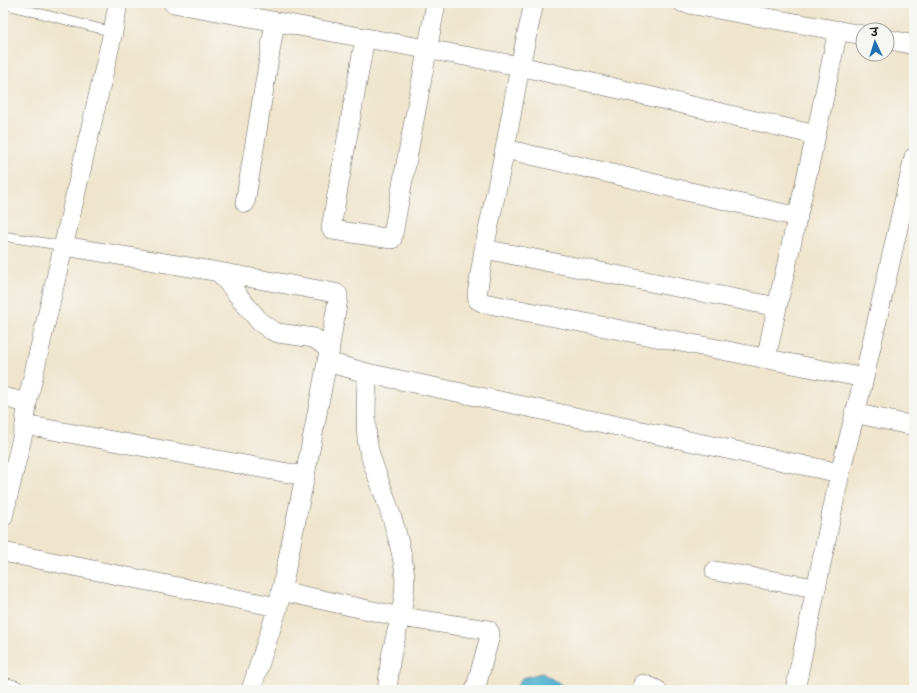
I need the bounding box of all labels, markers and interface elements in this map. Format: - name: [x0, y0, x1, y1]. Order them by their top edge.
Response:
- north arrow: [855, 22, 895, 62]
- text: उ: [869, 25, 880, 39]

